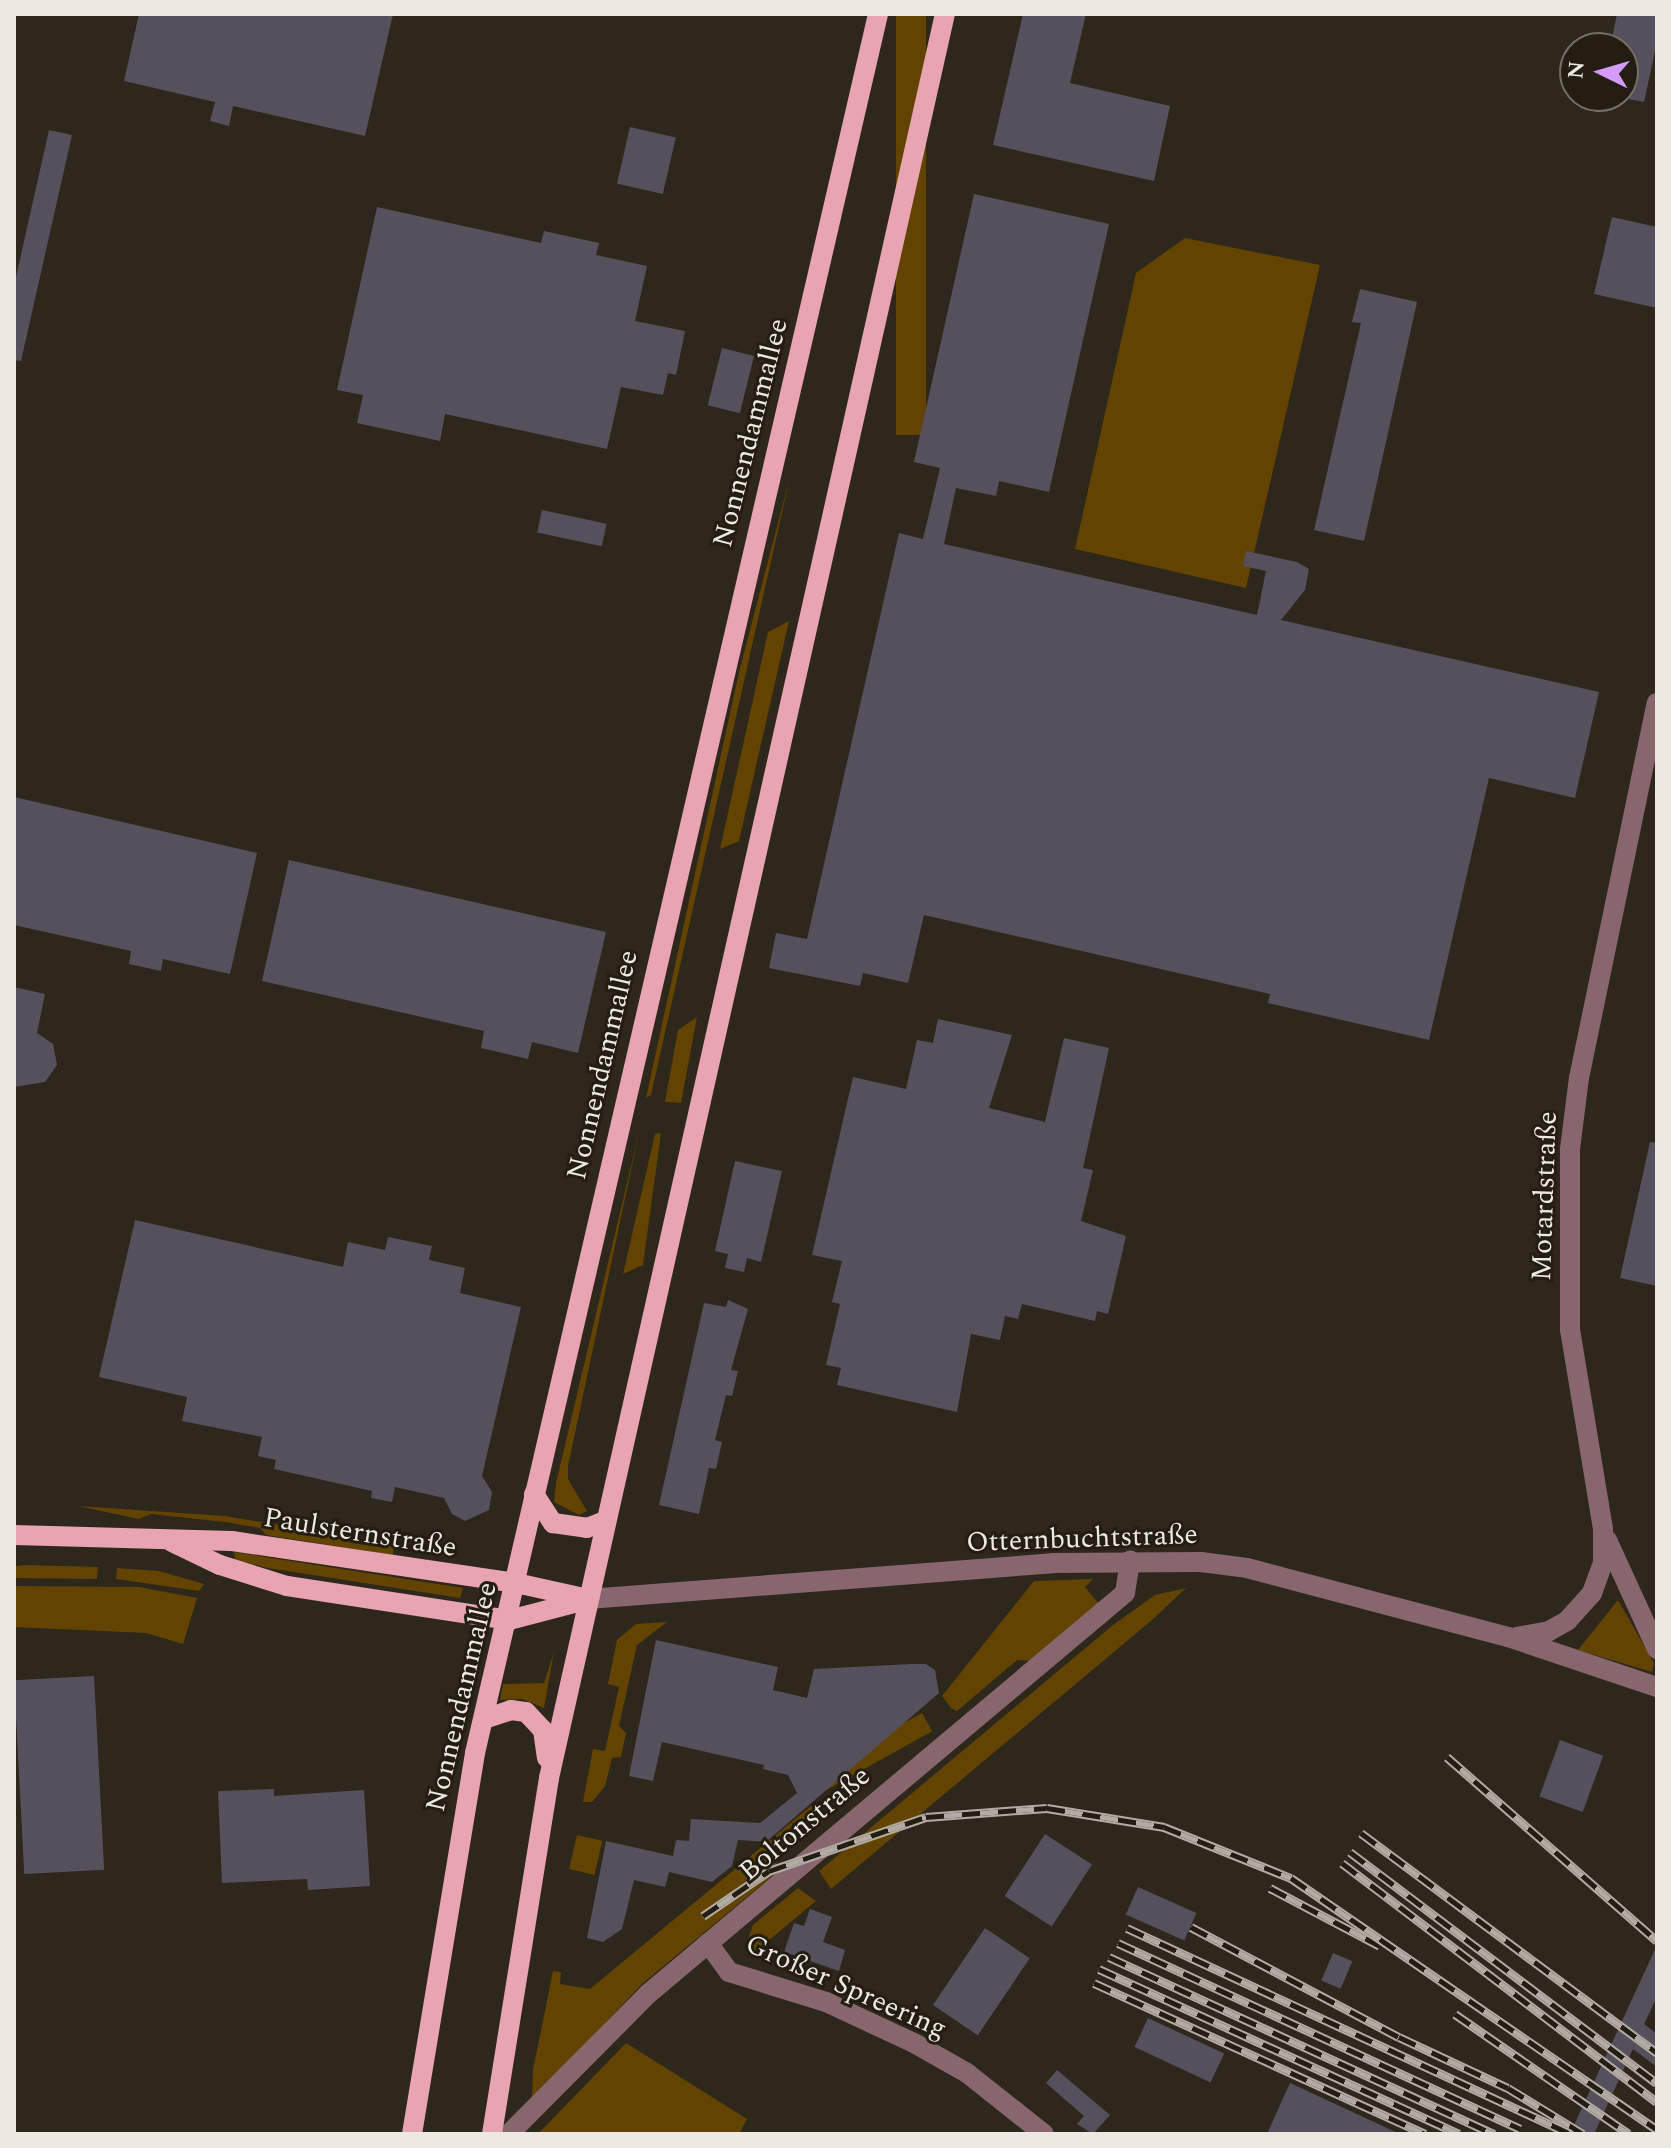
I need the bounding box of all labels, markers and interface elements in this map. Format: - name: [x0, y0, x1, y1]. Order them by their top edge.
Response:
- north arrow: [1559, 32, 1639, 112]
- text: N: [1559, 60, 1594, 80]
- street label: Nonnendammallee: [706, 315, 796, 551]
- street label: Nonnendammallee: [560, 947, 646, 1183]
- street label: Motardstraße: [1525, 1111, 1565, 1281]
- street label: Paulsternstraße: [261, 1501, 459, 1565]
- street label: Otternbuchtstraße: [966, 1518, 1198, 1560]
- street label: Nonnendammallee: [419, 1579, 505, 1815]
- street label: Boltonstraße: [733, 1759, 877, 1889]
- street label: Großer Spreering: [740, 1928, 952, 2046]

